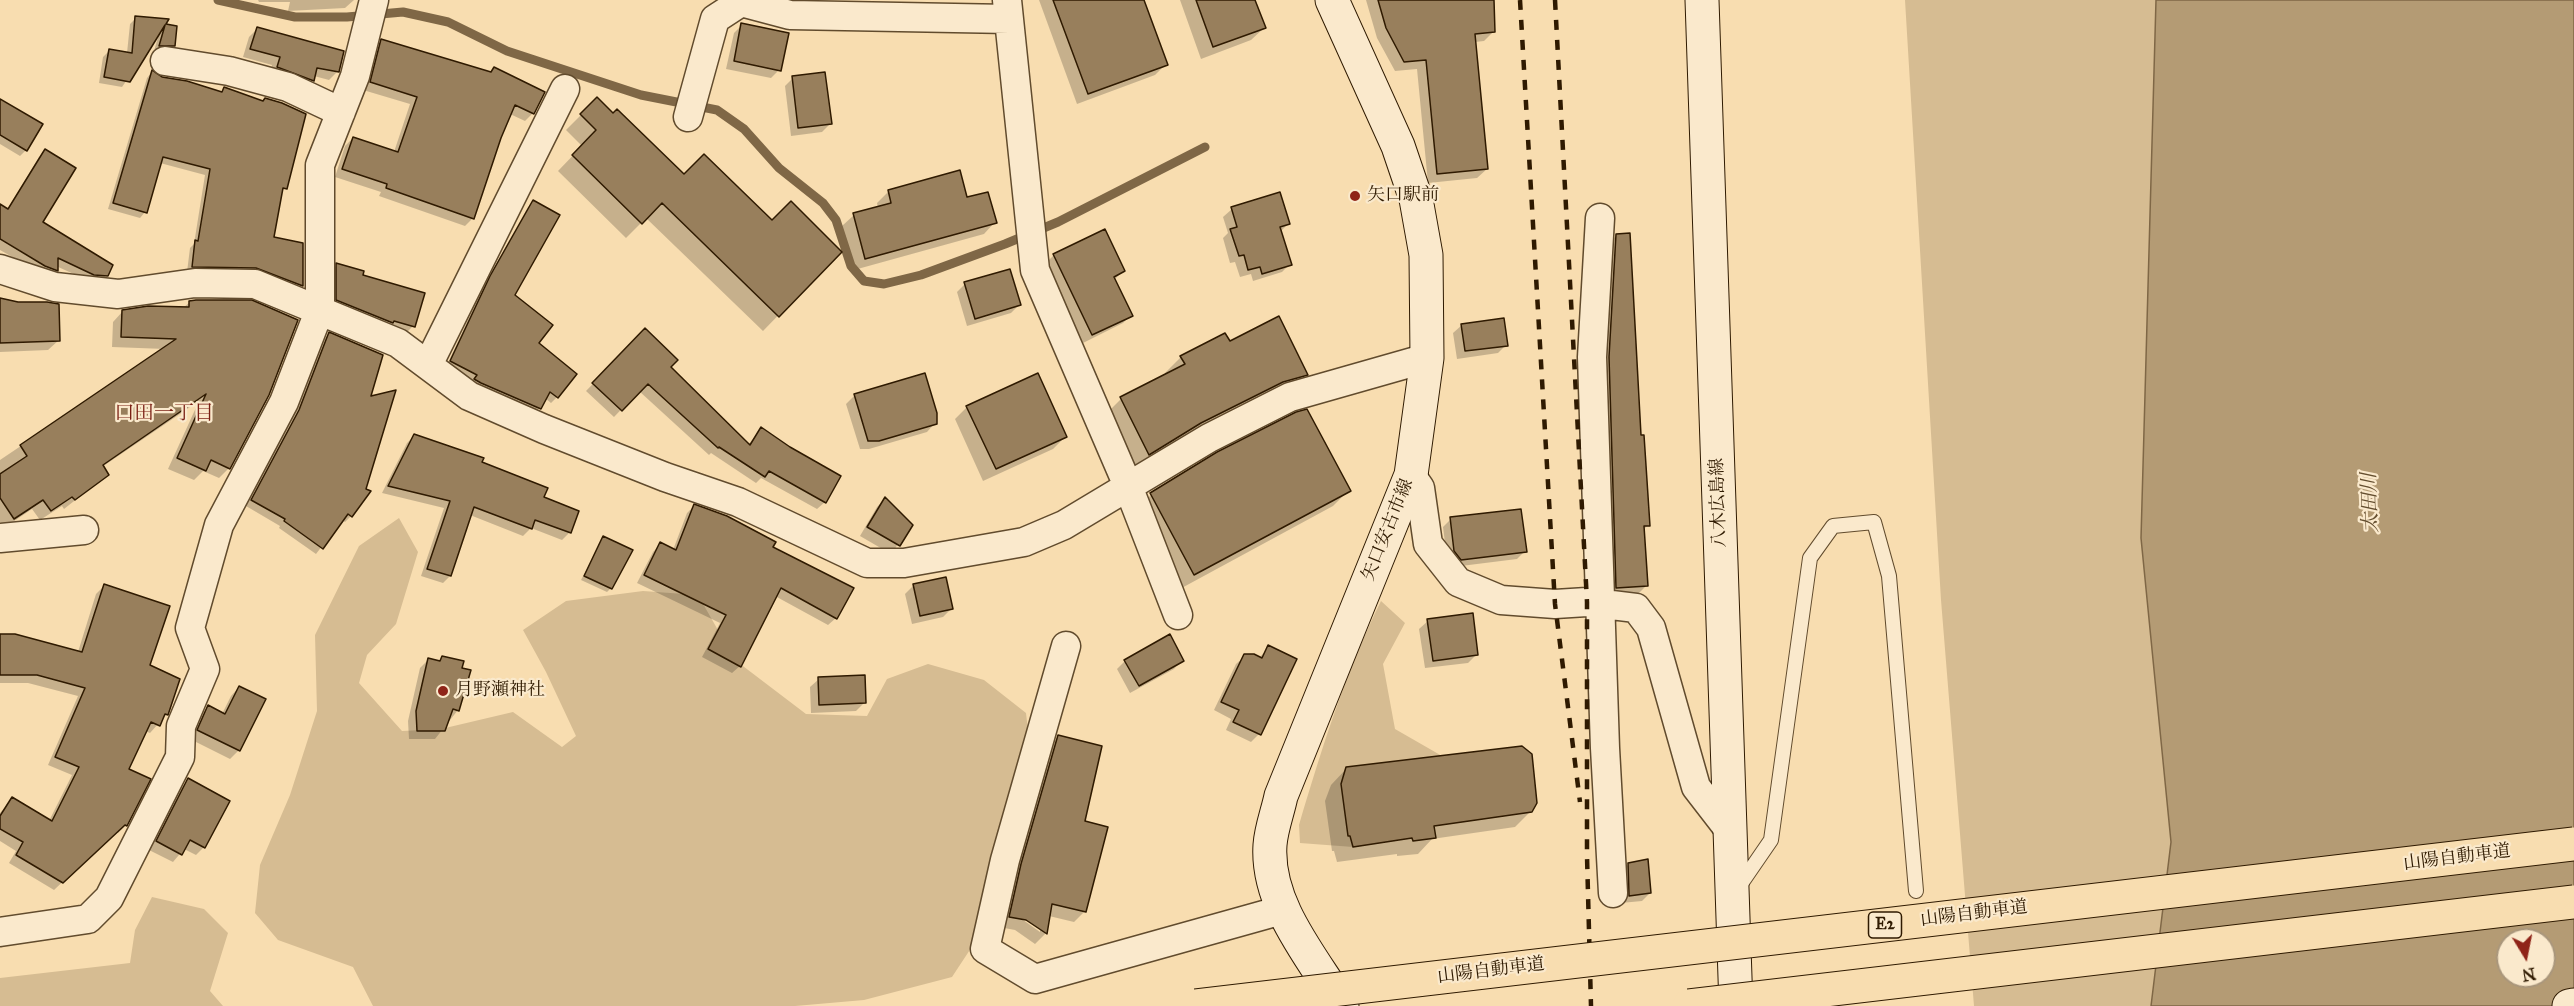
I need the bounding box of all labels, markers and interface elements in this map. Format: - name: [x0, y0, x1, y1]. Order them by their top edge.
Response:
- place label: 矢口駅前: [1367, 185, 1439, 207]
- marker: 矢口駅前: [1348, 189, 1362, 203]
- district label: 口田一丁目: [114, 402, 214, 426]
- street label: 八木広島線: [1707, 458, 1731, 548]
- water label: 太田川: [2358, 473, 2384, 533]
- street label: 矢口安古市線: [1358, 476, 1418, 584]
- place label: 月野瀬神社: [455, 680, 545, 702]
- marker: 月野瀬神社: [436, 684, 450, 698]
- street label: 山陽自動車道: [2402, 841, 2512, 875]
- street label: 山陽自動車道: [1919, 897, 2029, 931]
- road number: E2: [1868, 912, 1902, 938]
- north arrow: [2496, 928, 2556, 988]
- street label: 山陽自動車道: [1436, 954, 1546, 988]
- text: N: [2521, 964, 2537, 985]

